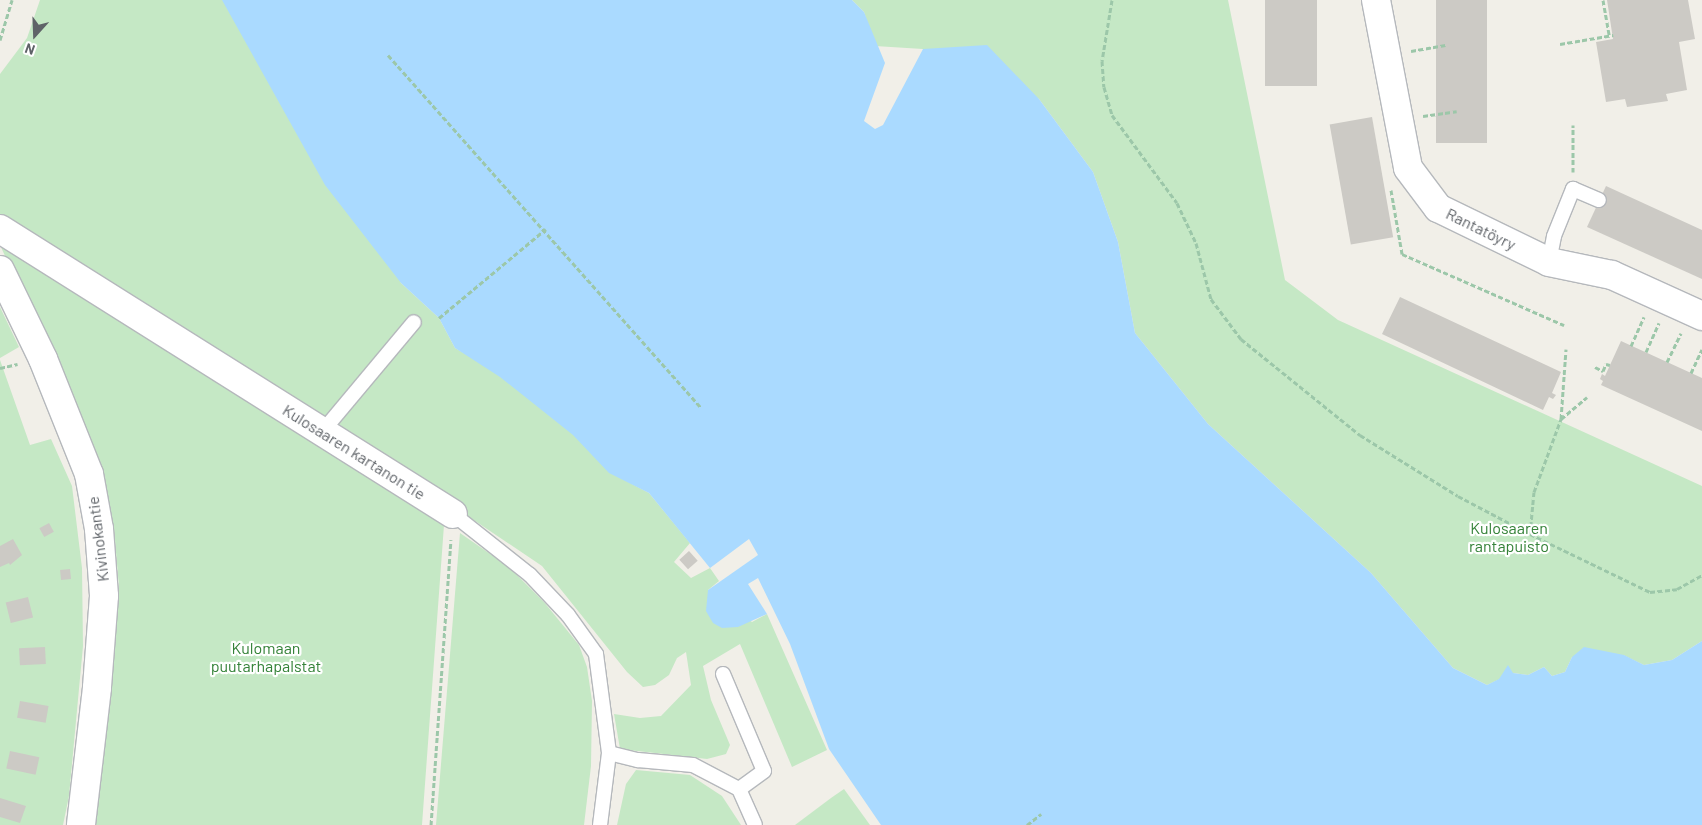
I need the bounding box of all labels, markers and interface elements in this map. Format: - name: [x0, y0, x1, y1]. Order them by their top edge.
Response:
- north arrow: [10, 10, 60, 60]
- text: N: [22, 40, 37, 59]
- street label: Rantatöyry: [1443, 204, 1519, 254]
- street label: Kulosaaren kartanon tie: [279, 400, 429, 504]
- street label: Kivinokantie: [83, 495, 113, 583]
- park label: Kulosaaren rantapuisto: [1469, 518, 1549, 556]
- park label: Kulomaan puutarhapalstat: [211, 638, 321, 676]

